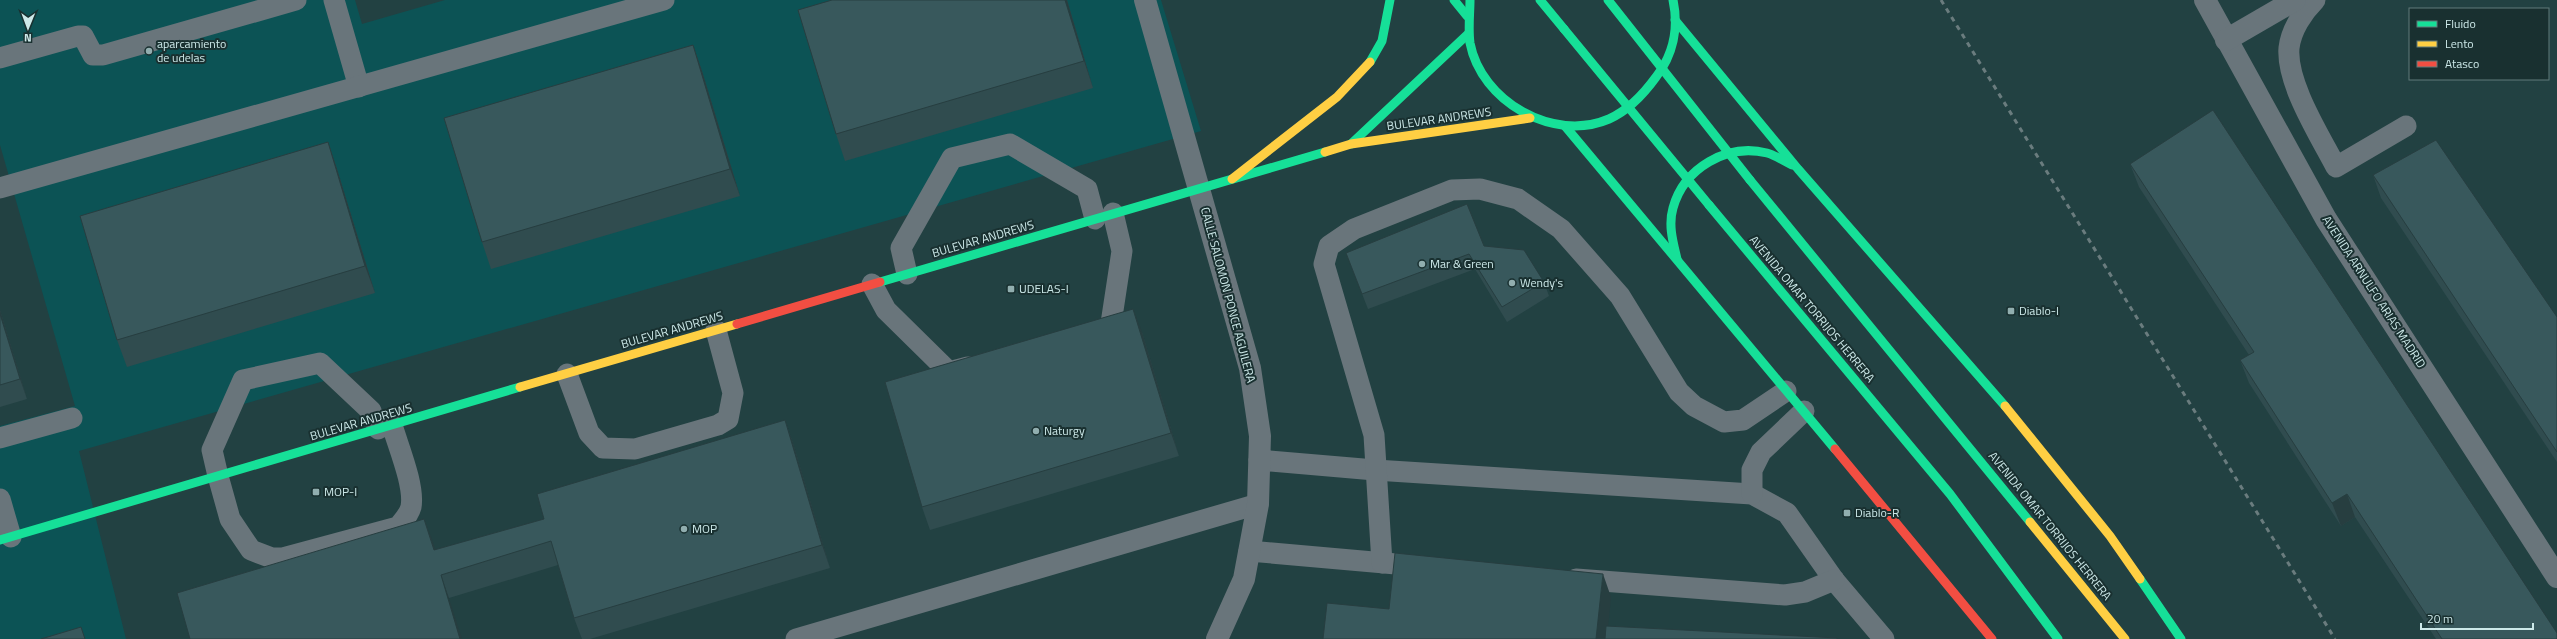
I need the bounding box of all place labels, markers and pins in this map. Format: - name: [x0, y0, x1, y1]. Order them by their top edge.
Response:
- place label: aparcamiento de udelas: [157, 34, 226, 67]
- marker: aparcamiento de udelas: [144, 46, 154, 56]
- place label: Mar & Green: [1430, 254, 1494, 273]
- marker: Mar & Green: [1417, 259, 1427, 269]
- place label: Wendy's: [1520, 273, 1563, 292]
- marker: Wendy's: [1507, 278, 1517, 288]
- place label: UDELAS-I: [1019, 279, 1069, 298]
- marker: UDELAS-I: [1006, 284, 1016, 294]
- place label: Diablo-I: [2019, 301, 2059, 320]
- marker: Diablo-I: [2006, 306, 2016, 316]
- place label: Naturgy: [1044, 421, 1085, 440]
- marker: Naturgy: [1031, 426, 1041, 436]
- place label: MOP-I: [324, 482, 357, 501]
- marker: MOP-I: [311, 487, 321, 497]
- place label: Diablo-R: [1855, 503, 1899, 522]
- marker: Diablo-R: [1842, 508, 1852, 518]
- place label: MOP: [692, 519, 717, 538]
- marker: MOP: [679, 524, 689, 534]

